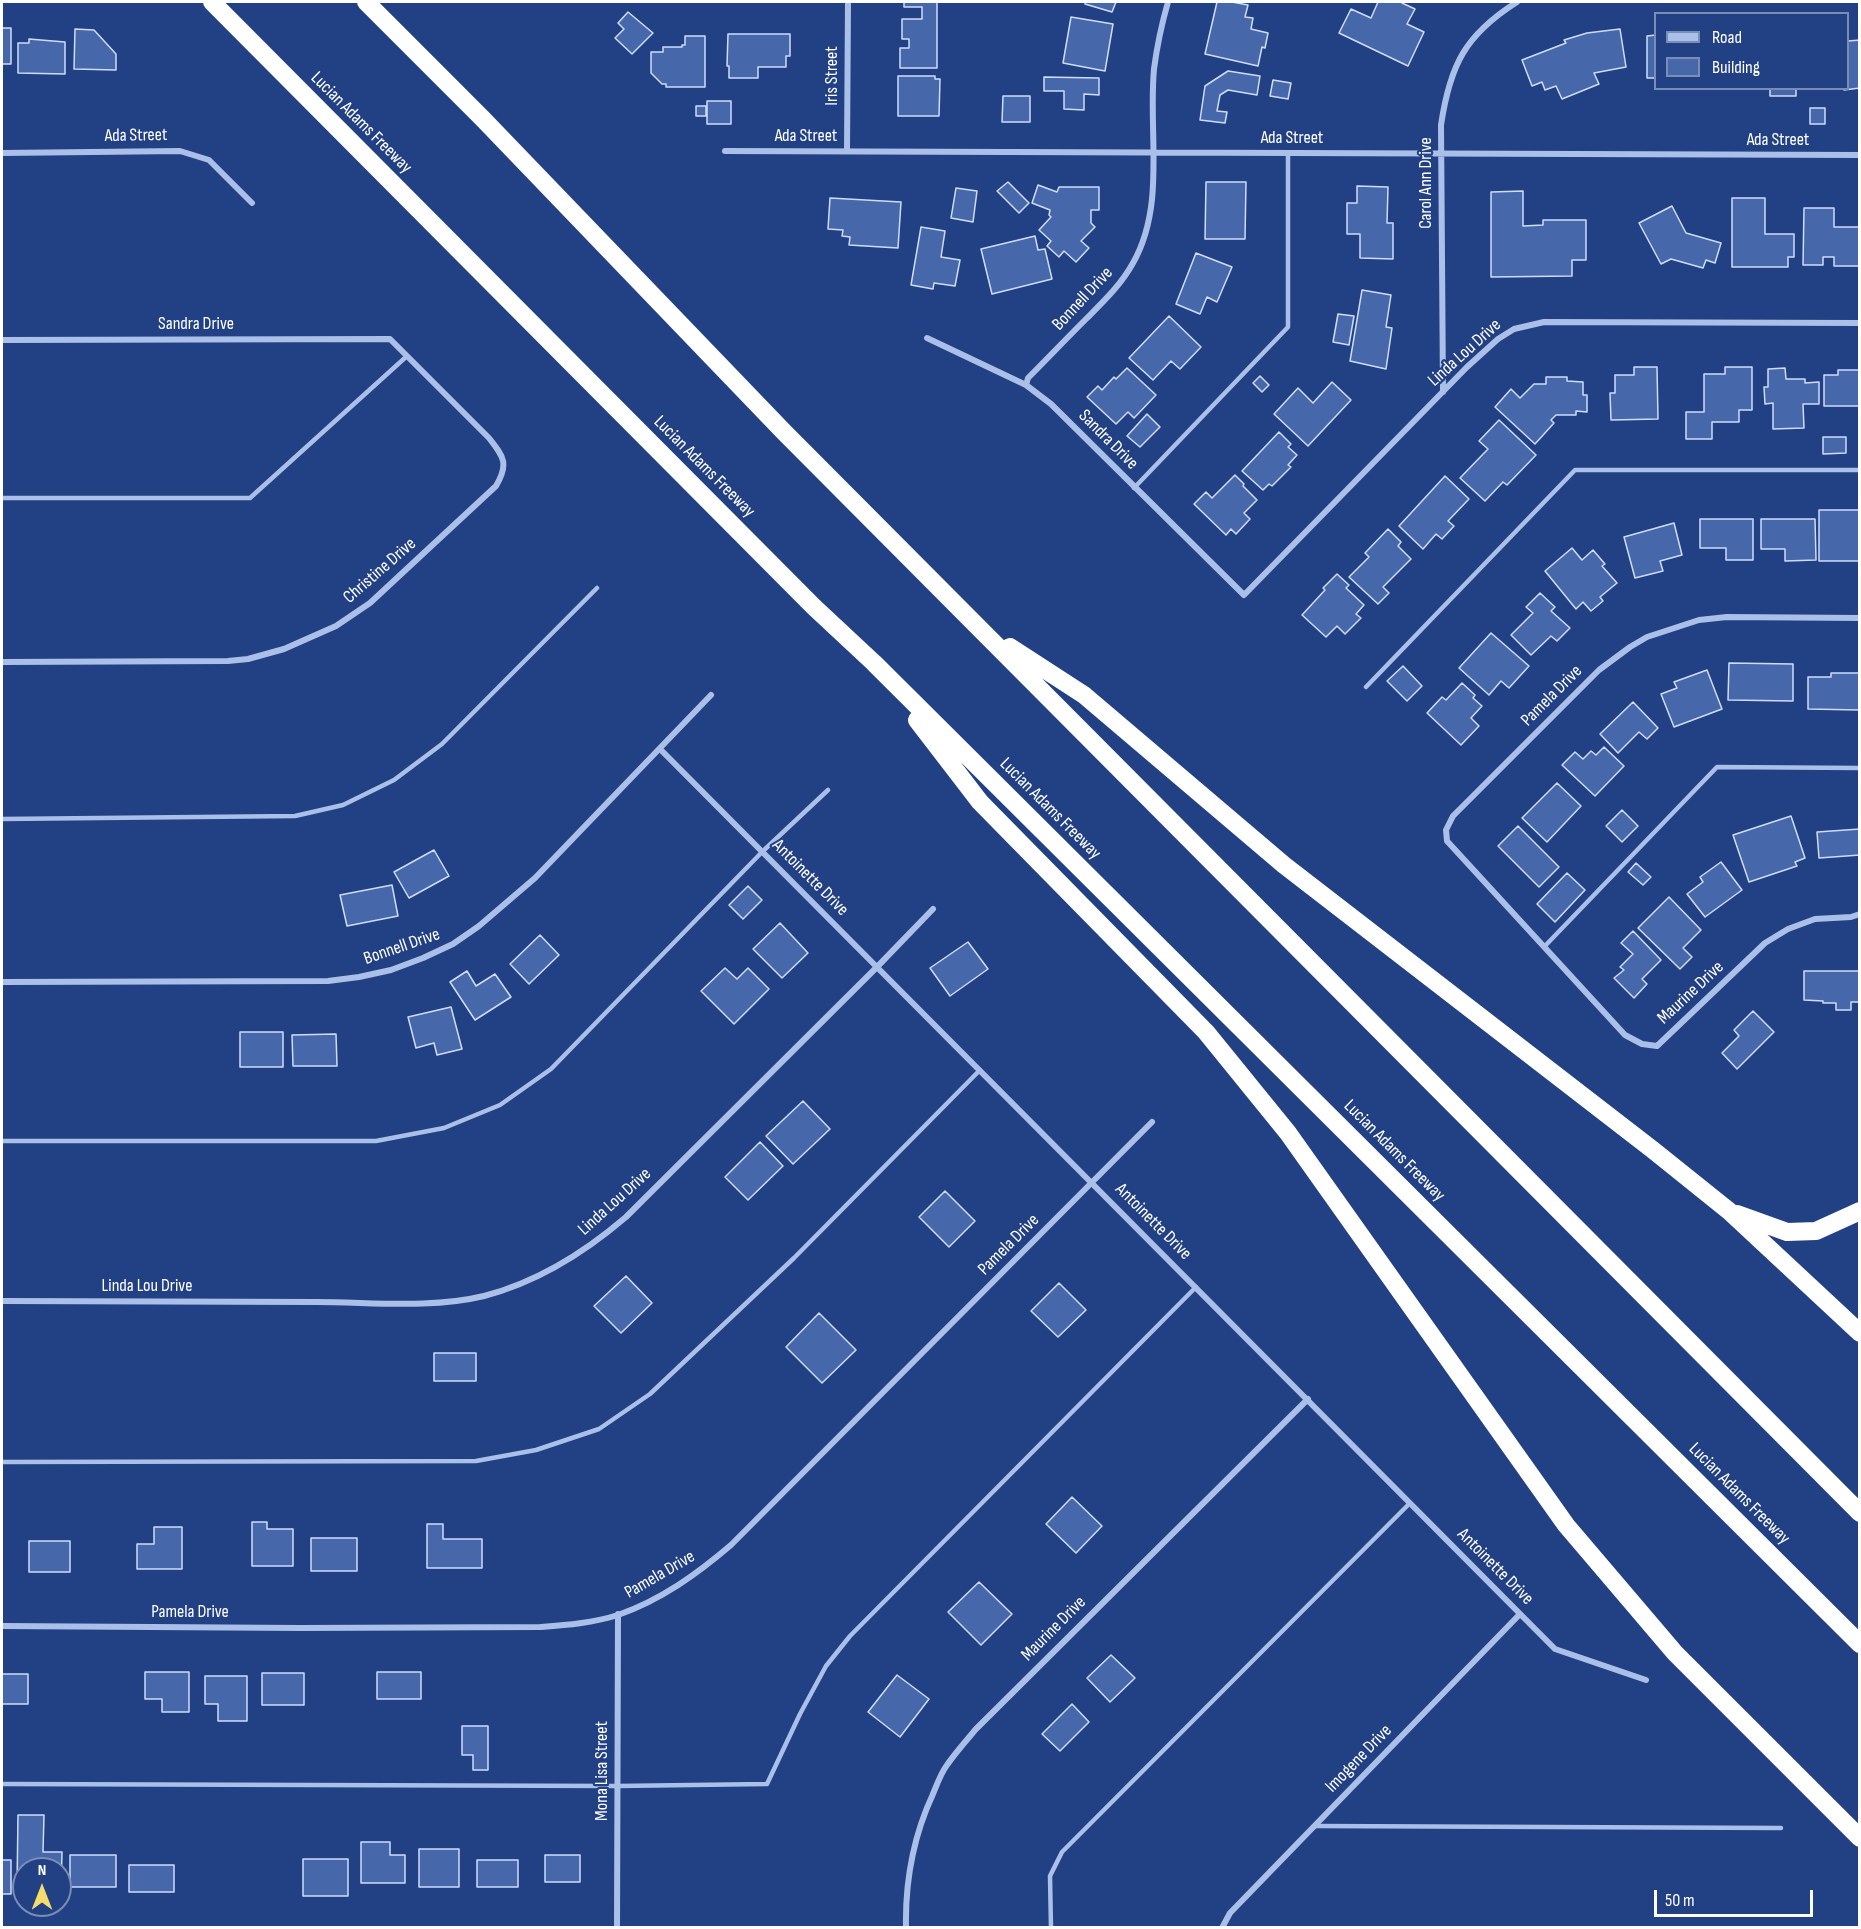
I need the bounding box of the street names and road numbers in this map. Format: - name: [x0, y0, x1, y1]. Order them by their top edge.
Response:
- street label: Iris Street: [821, 46, 843, 106]
- street label: Lucian Adams Freeway: [306, 68, 416, 178]
- street label: Ada Street: [104, 125, 168, 147]
- street label: Ada Street: [775, 125, 837, 147]
- street label: Ada Street: [1261, 127, 1323, 149]
- street label: Ada Street: [1747, 129, 1809, 151]
- street label: Carol Ann Drive: [1415, 137, 1437, 229]
- street label: Bonnell Drive: [1048, 263, 1118, 335]
- street label: Sandra Drive: [158, 313, 234, 335]
- street label: Linda Lou Drive: [1424, 315, 1506, 391]
- street label: Sandra Drive: [1074, 406, 1142, 474]
- street label: Lucian Adams Freeway: [649, 412, 759, 522]
- street label: Christine Drive: [339, 533, 421, 609]
- street label: Pamela Drive: [1517, 661, 1587, 731]
- street label: Lucian Adams Freeway: [995, 754, 1105, 864]
- street label: Antoinette Drive: [767, 835, 853, 921]
- street label: Bonnell Drive: [361, 924, 443, 970]
- street label: Maurine Drive: [1653, 957, 1729, 1029]
- street label: Lucian Adams Freeway: [1339, 1096, 1449, 1206]
- street label: Linda Lou Drive: [574, 1164, 656, 1240]
- street label: Antoinette Drive: [1110, 1179, 1196, 1265]
- street label: Pamela Drive: [974, 1210, 1044, 1280]
- street label: Linda Lou Drive: [102, 1275, 192, 1297]
- street label: Lucian Adams Freeway: [1684, 1439, 1794, 1549]
- street label: Antoinette Drive: [1452, 1524, 1538, 1610]
- street label: Pamela Drive: [621, 1546, 699, 1604]
- street label: Maurine Drive: [1017, 1592, 1091, 1666]
- street label: Pamela Drive: [151, 1601, 229, 1623]
- street label: Imogene Drive: [1321, 1720, 1397, 1798]
- street label: Mona Lisa Street: [591, 1721, 613, 1821]

